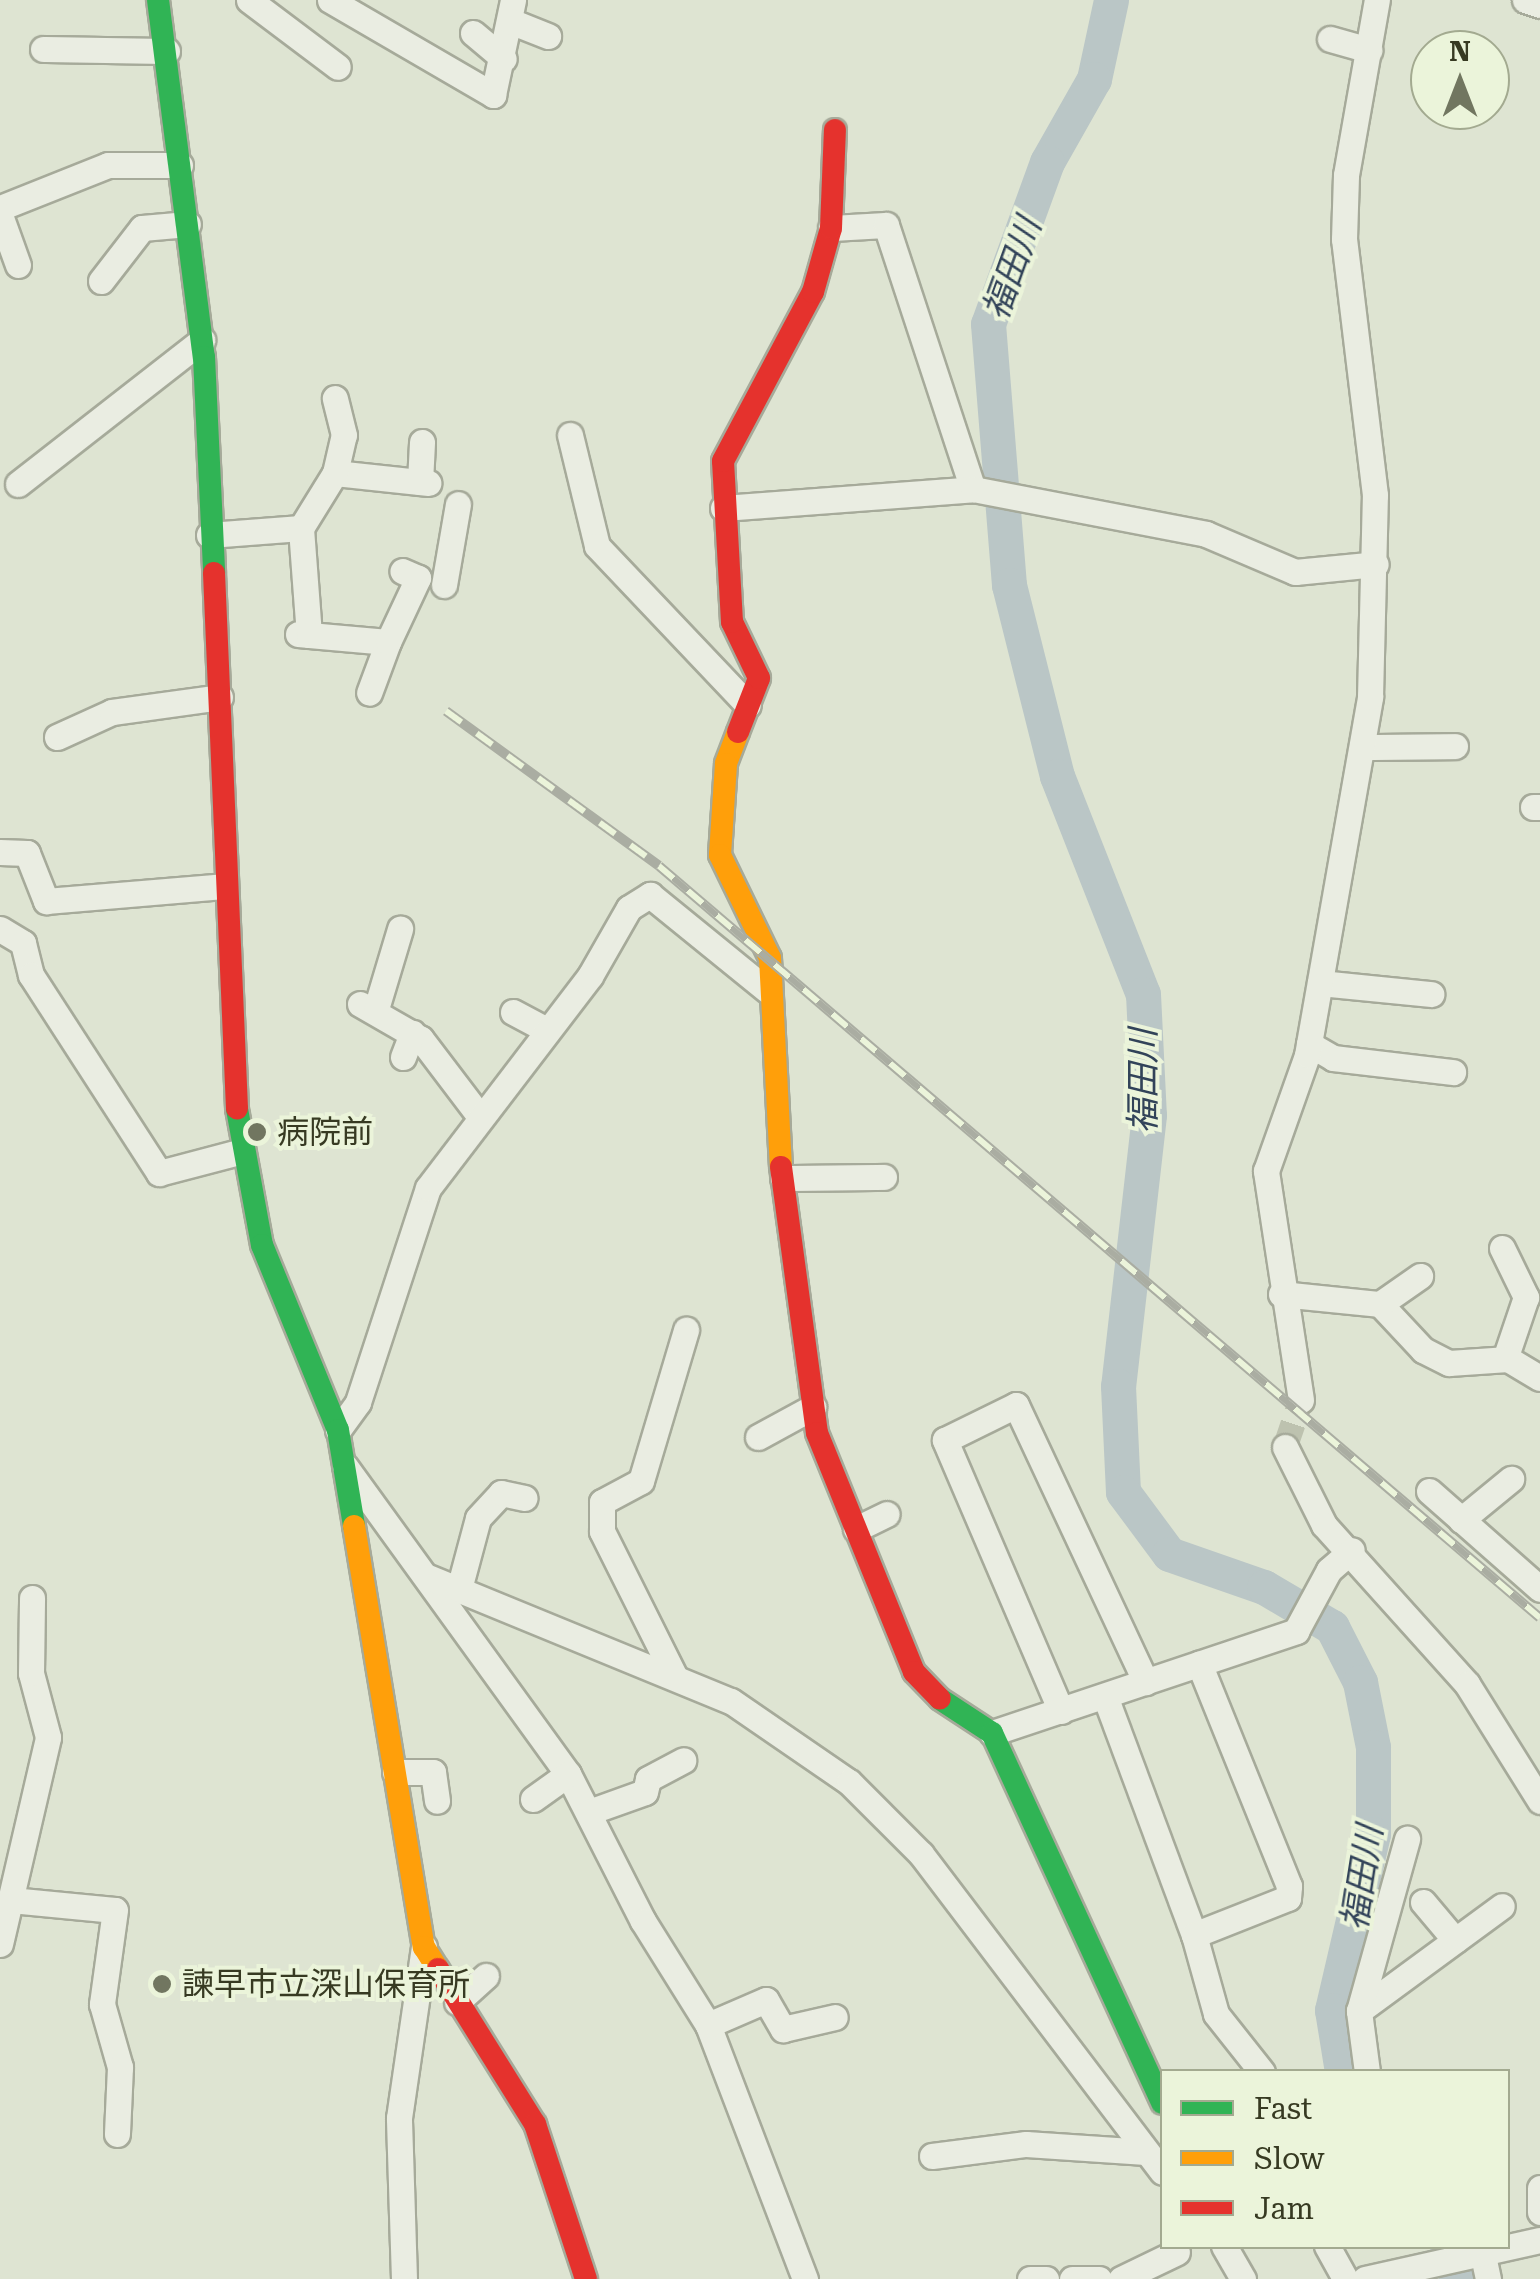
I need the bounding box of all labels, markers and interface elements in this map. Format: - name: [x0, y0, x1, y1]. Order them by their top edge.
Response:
- north arrow: [1410, 30, 1510, 130]
- text: N: [1449, 35, 1471, 68]
- water label: 福田川: [975, 212, 1051, 326]
- water label: 福田川: [1123, 1029, 1165, 1133]
- place label: 病院前: [277, 1113, 373, 1151]
- marker: 病院前: [246, 1121, 268, 1143]
- water label: 福田川: [1334, 1823, 1392, 1933]
- place label: 諫早市立深山保育所: [182, 1965, 470, 2003]
- marker: 諫早市立深山保育所: [151, 1973, 173, 1995]
- legend: [1160, 2069, 1510, 2249]
- text: Fast: [1254, 2091, 1312, 2126]
- text: Slow: [1254, 2141, 1325, 2176]
- text: Jam: [1254, 2191, 1314, 2226]

